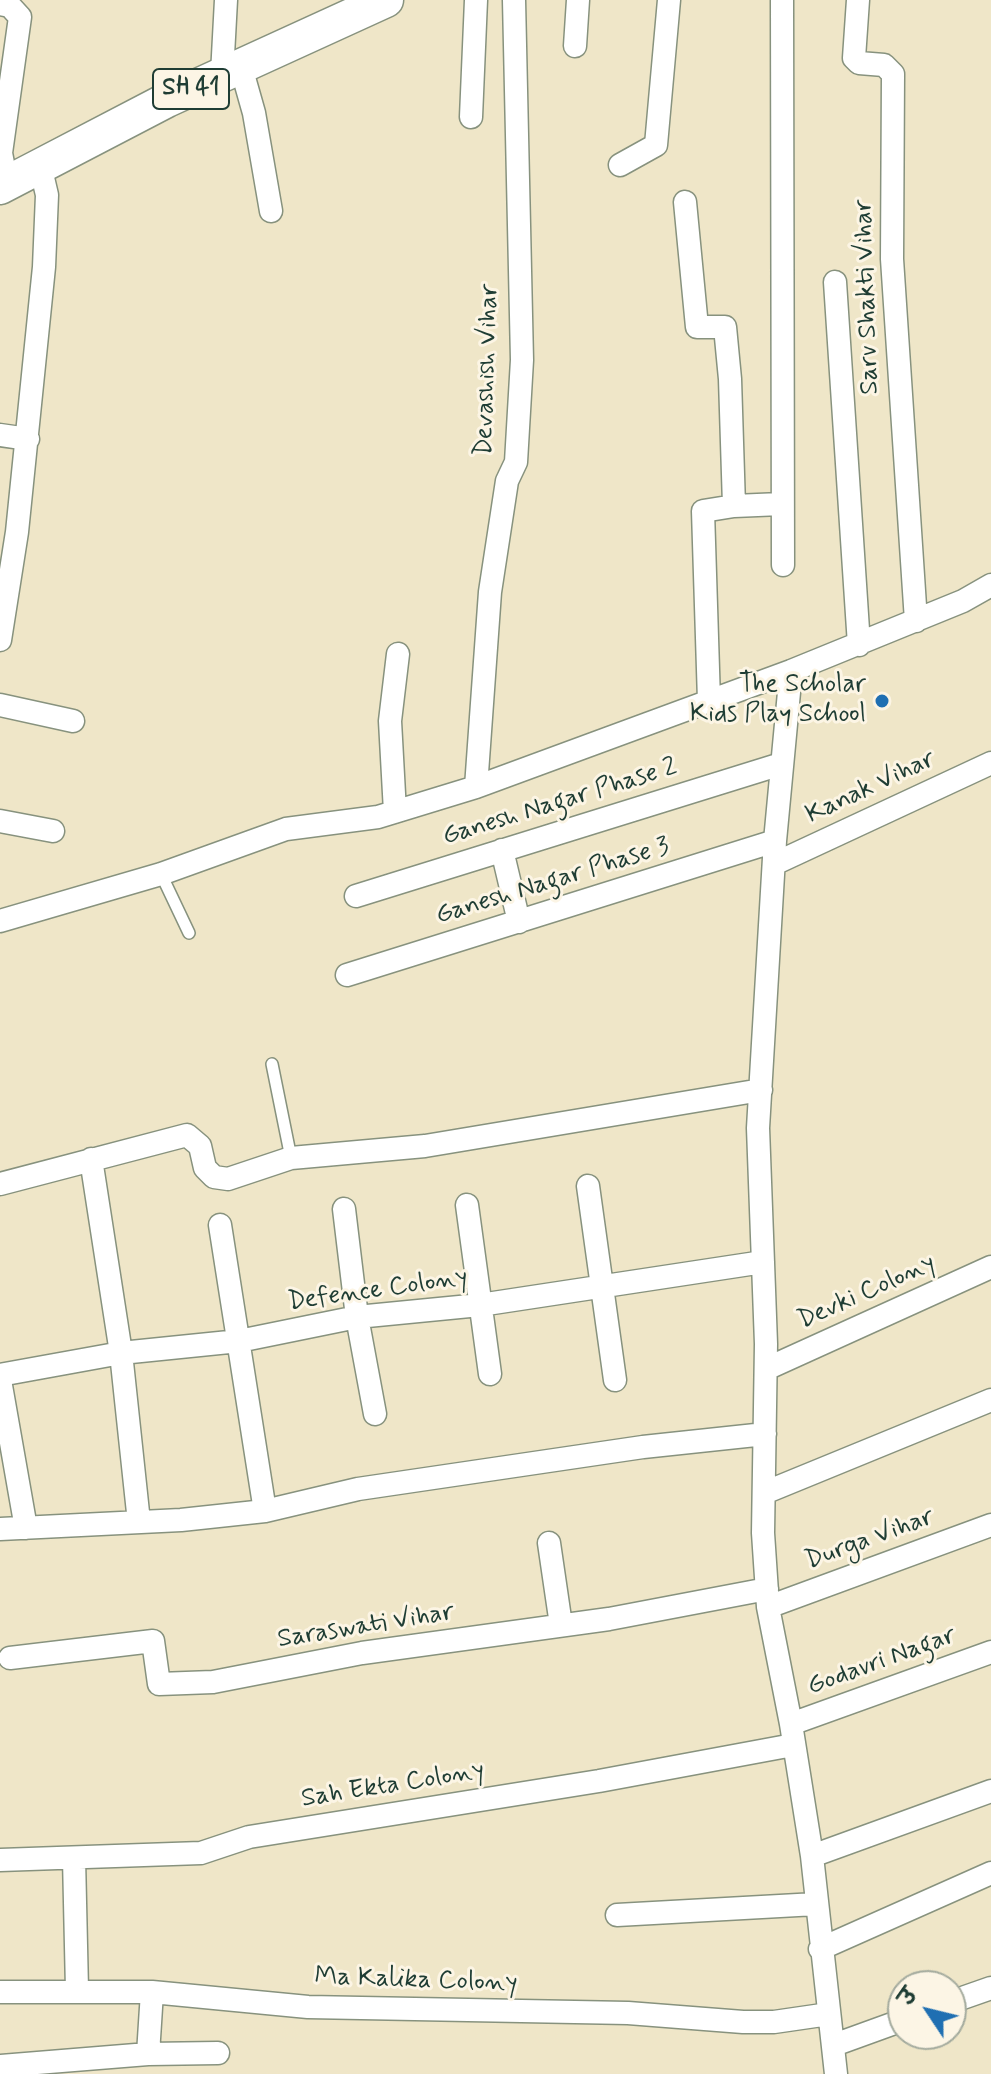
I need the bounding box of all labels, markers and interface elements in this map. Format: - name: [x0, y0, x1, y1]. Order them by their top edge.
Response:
- road number: SH 41: [153, 69, 229, 109]
- street label: Sarv Shakti Vihar: [849, 199, 887, 395]
- street label: Devashish Vihar: [469, 283, 507, 457]
- place label: The Scholar Kids Play School: [690, 670, 866, 732]
- marker: The Scholar Kids Play School: [873, 692, 891, 710]
- street label: Kanak Vihar: [801, 744, 941, 832]
- street label: Ganesh Nagar Phase 2: [439, 752, 681, 854]
- street label: Ganesh Nagar Phase 3: [432, 832, 674, 932]
- street label: Devki Colony: [793, 1249, 941, 1337]
- street label: Defence Colony: [286, 1263, 470, 1319]
- street label: Durga Vihar: [801, 1502, 939, 1578]
- street label: Saraswati Vihar: [276, 1598, 456, 1656]
- street label: Godavri Nagar: [803, 1621, 961, 1703]
- street label: Sah Ekta Colony: [299, 1756, 487, 1816]
- street label: Ma Kalika Colony: [314, 1962, 518, 2000]
- north arrow: [887, 1970, 967, 2050]
- text: उ: [893, 1983, 925, 2011]

